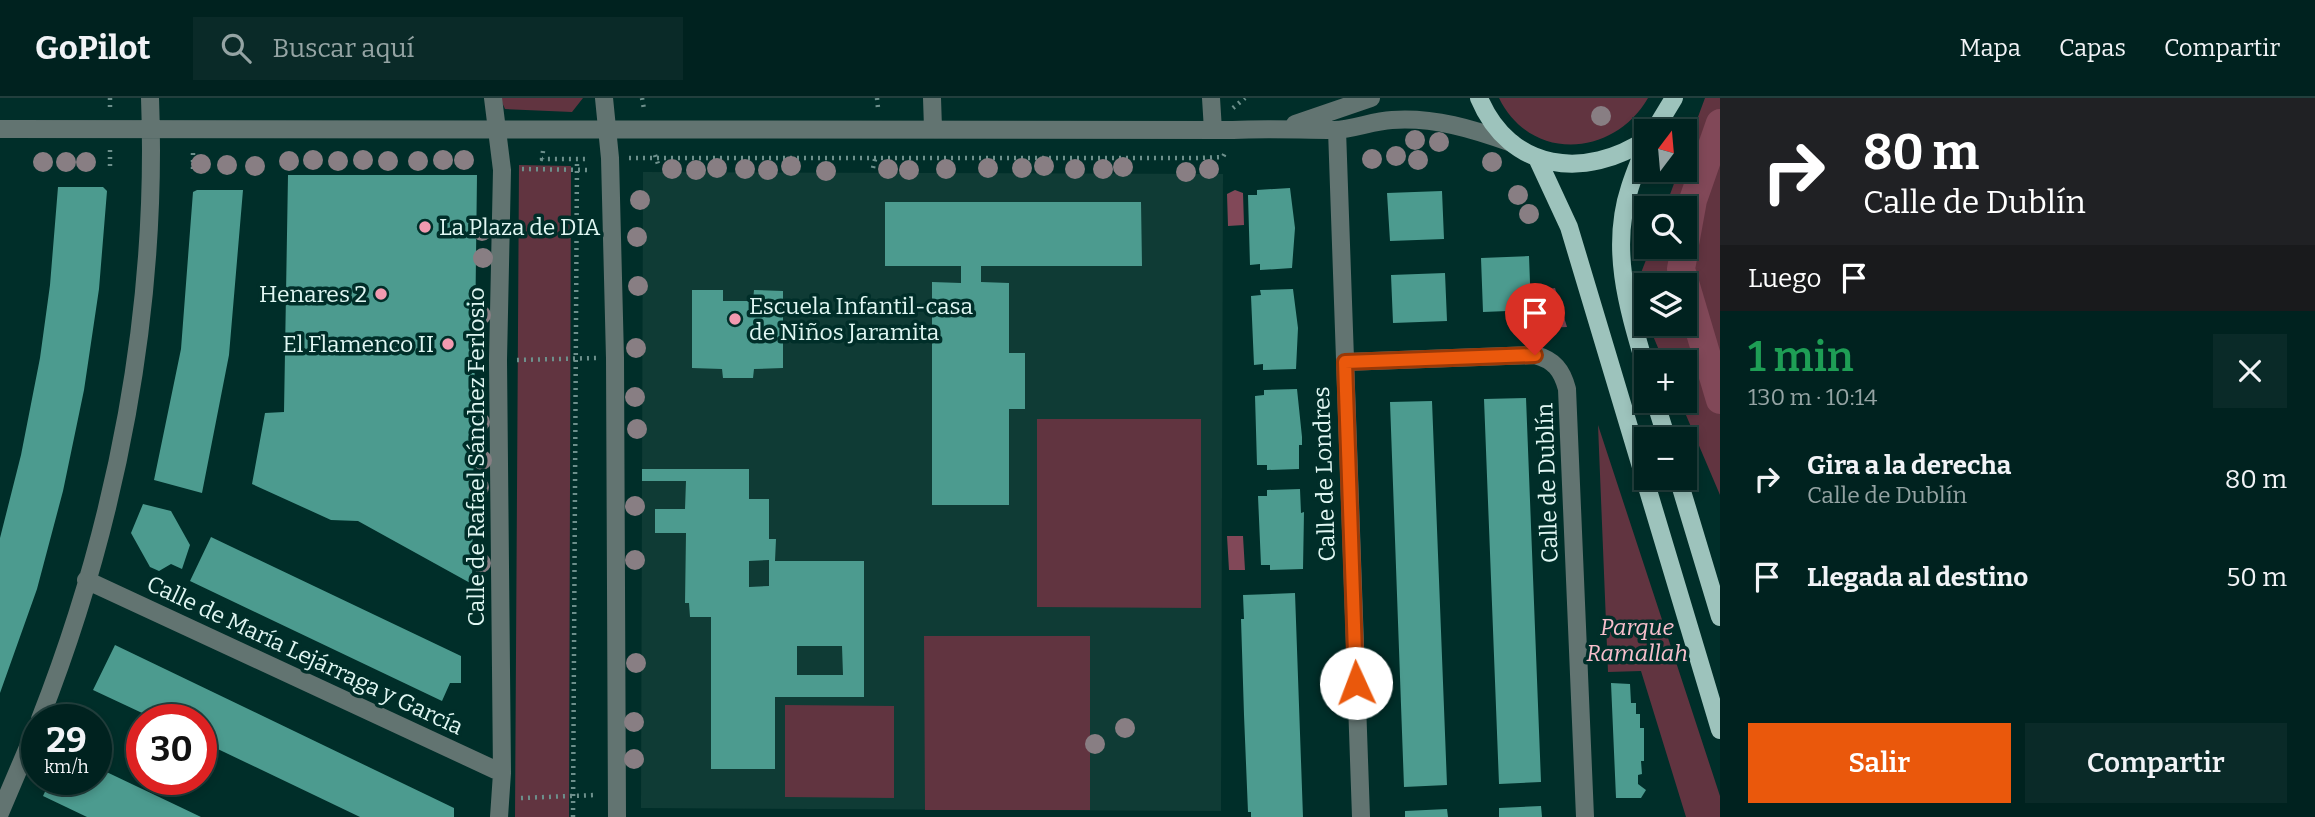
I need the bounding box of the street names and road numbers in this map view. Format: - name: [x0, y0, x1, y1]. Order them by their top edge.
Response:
- street label: Calle de Rafael Sánchez Ferlosio: [462, 287, 490, 627]
- street label: Calle de Londres: [1307, 386, 1341, 562]
- street label: Calle de Dublín: [1530, 402, 1564, 563]
- street label: Calle de María Lejárraga y García: [142, 569, 468, 741]

